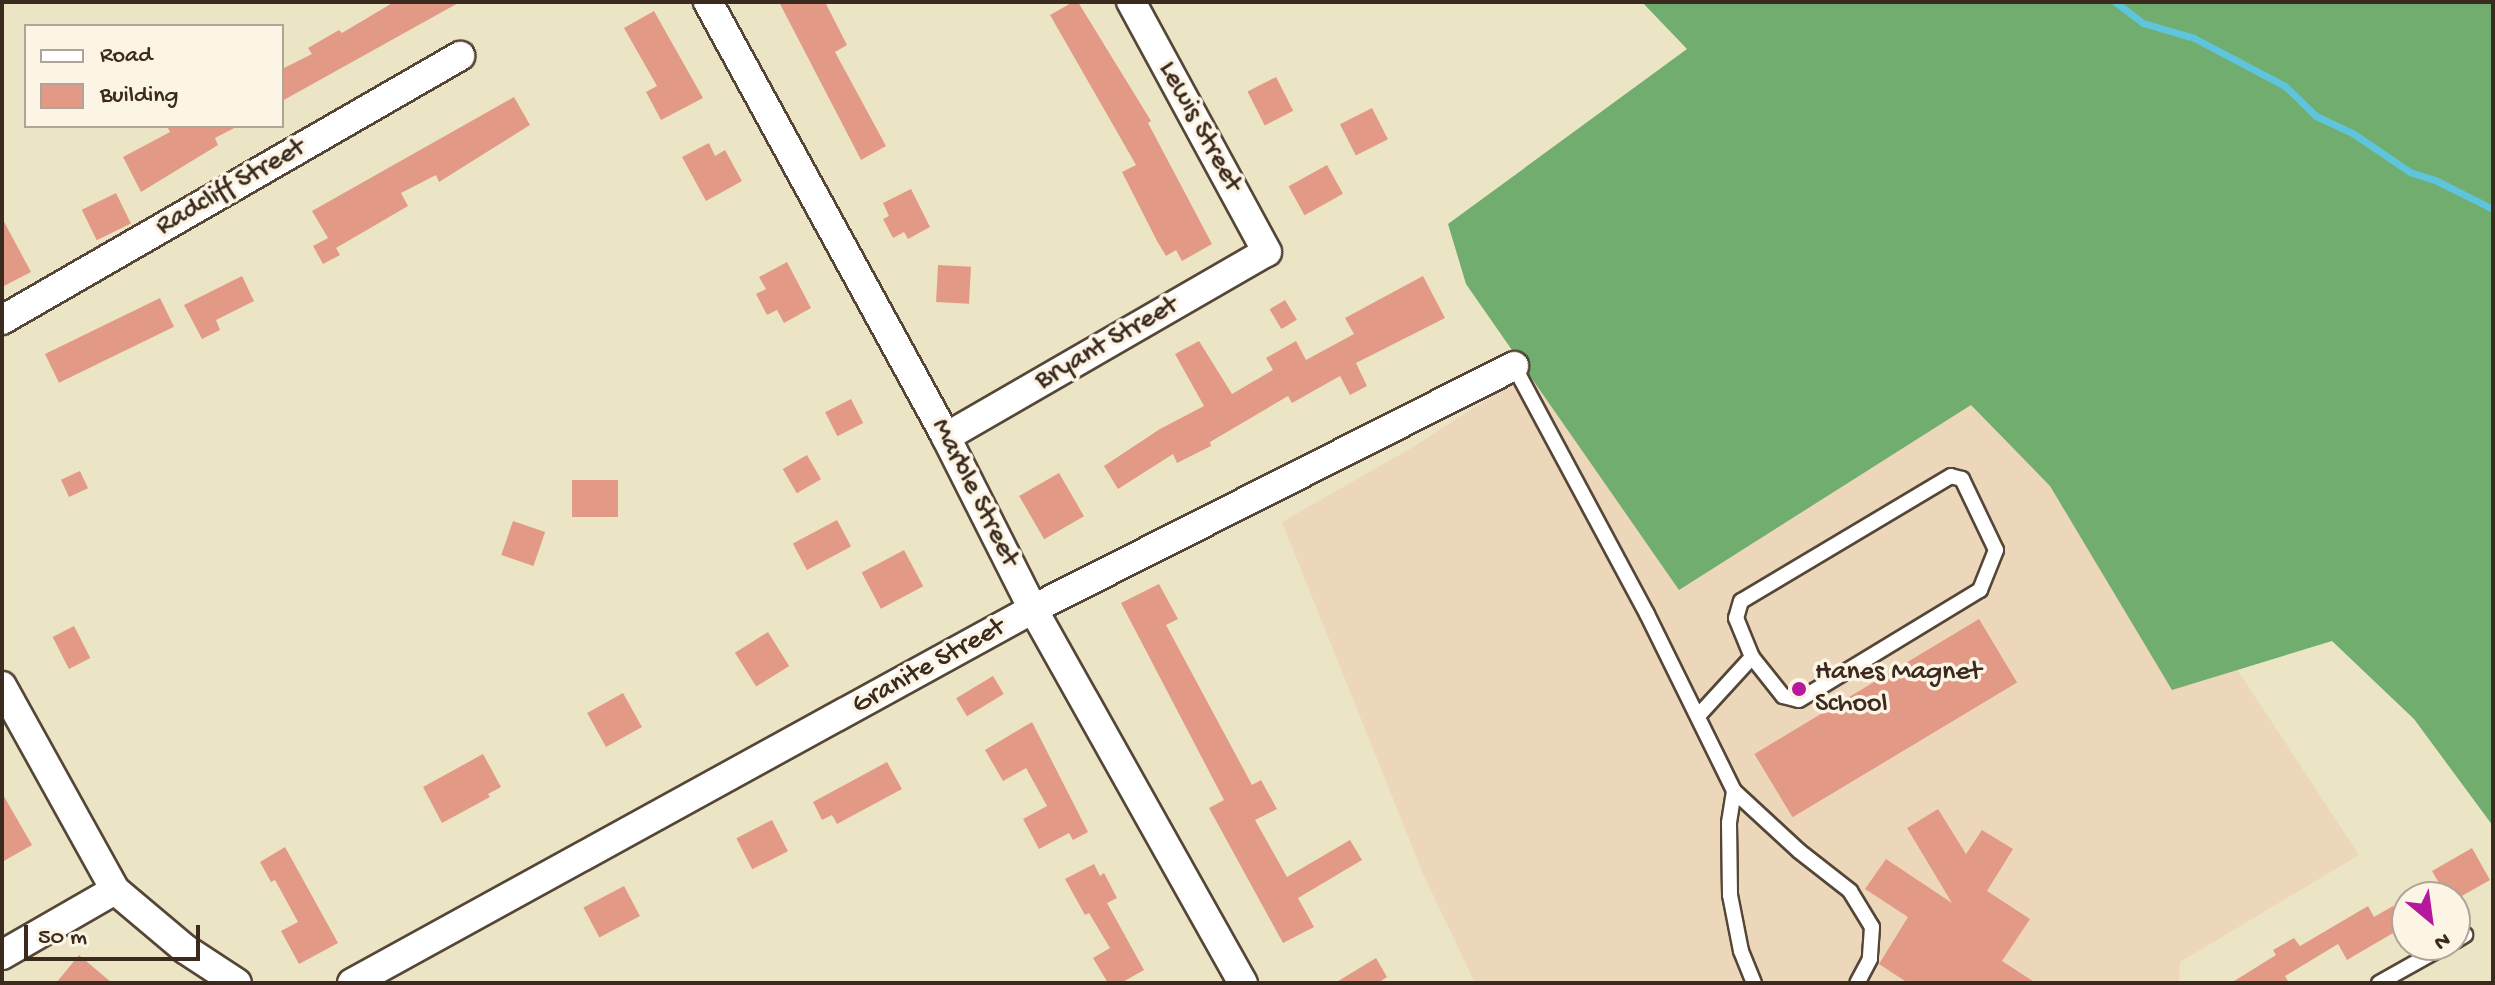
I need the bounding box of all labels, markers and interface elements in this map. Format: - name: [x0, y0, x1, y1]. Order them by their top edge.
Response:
- legend: [24, 24, 284, 128]
- text: Road: [100, 42, 152, 71]
- street label: Lewis Street: [1149, 56, 1249, 198]
- text: Building: [100, 82, 178, 111]
- street label: Radcliff Street: [150, 132, 312, 244]
- street label: Bryant Street: [1030, 290, 1184, 398]
- street label: Marble Street: [922, 413, 1026, 573]
- street label: Granite Street: [847, 611, 1011, 723]
- place label: Hanes Magnet School: [1815, 656, 1981, 722]
- marker: Hanes Magnet School: [1790, 680, 1808, 698]
- north arrow: [2391, 881, 2471, 961]
- scale bar: [28, 909, 204, 959]
- text: 50 m: [38, 924, 87, 953]
- text: N: [2429, 925, 2454, 955]

